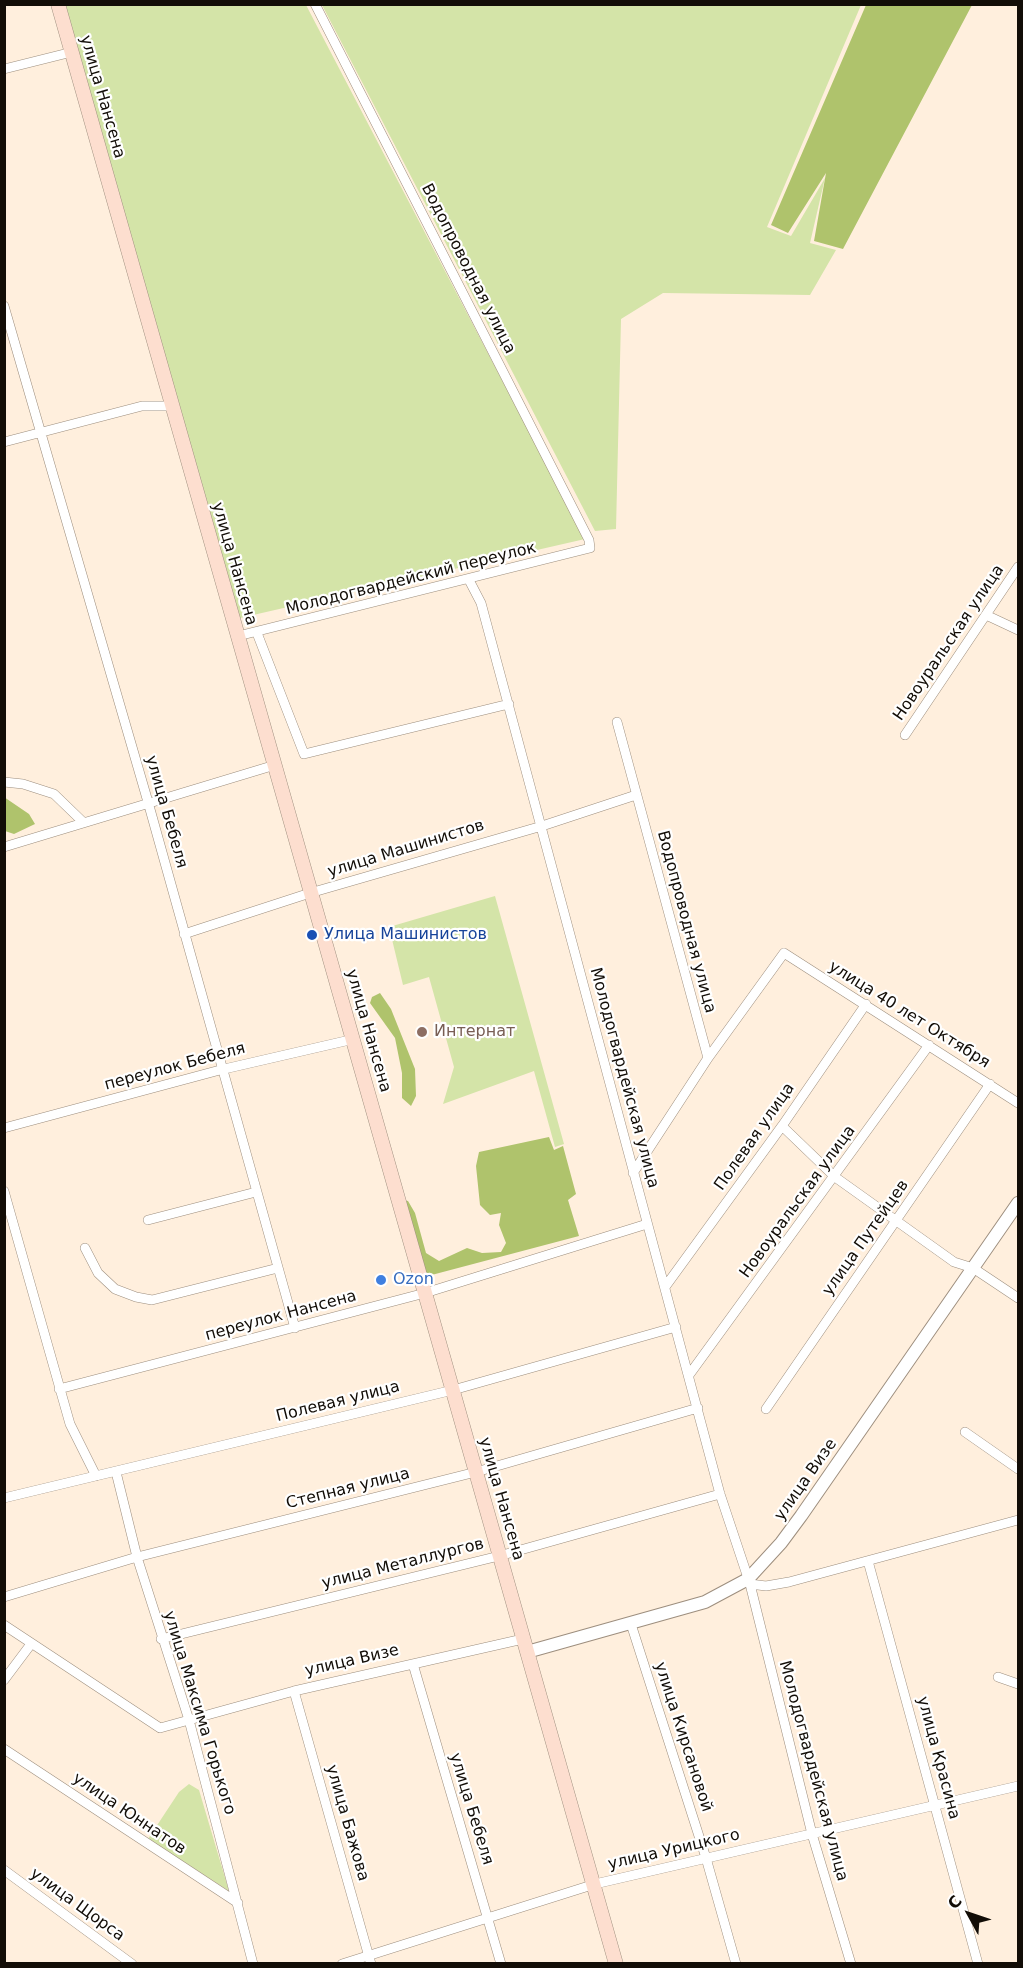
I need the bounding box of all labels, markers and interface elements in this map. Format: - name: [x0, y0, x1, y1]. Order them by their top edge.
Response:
- street label: улица Нансена: [75, 33, 129, 161]
- street label: Водопроводная улица: [417, 181, 519, 357]
- street label: улица Нансена: [207, 500, 261, 628]
- street label: Молодогвардейский переулок: [284, 539, 538, 619]
- street label: Новоуральская улица: [890, 561, 1008, 725]
- street label: улица Бебеля: [141, 753, 191, 871]
- street label: улица Машинистов: [325, 816, 487, 882]
- street label: Водопроводная улица: [652, 829, 720, 1015]
- place label: Улица Машинистов: [324, 925, 487, 945]
- marker: Улица Машинистов: [305, 928, 319, 942]
- street label: улица 40 лет Октября: [825, 957, 993, 1073]
- street label: Молодогвардейская улица: [585, 966, 663, 1190]
- street label: улица Нансена: [341, 967, 395, 1095]
- place label: Интернат: [434, 1022, 515, 1042]
- marker: Интернат: [415, 1025, 429, 1039]
- street label: переулок Бебеля: [103, 1039, 247, 1095]
- street label: Полевая улица: [711, 1080, 799, 1194]
- street label: Новоуральская улица: [736, 1122, 860, 1282]
- street label: улица Путейцев: [819, 1176, 913, 1300]
- place label: Ozon: [393, 1270, 434, 1290]
- marker: Ozon: [374, 1273, 388, 1287]
- street label: переулок Нансена: [203, 1287, 359, 1345]
- street label: Полевая улица: [274, 1377, 402, 1427]
- street label: улица Нансена: [474, 1435, 528, 1563]
- street label: улица Визе: [771, 1435, 841, 1525]
- street label: Степная улица: [284, 1464, 412, 1514]
- street label: улица Металлургов: [320, 1535, 486, 1593]
- street label: улица Максима Горького: [159, 1609, 239, 1817]
- street label: улица Визе: [303, 1641, 401, 1681]
- street label: Молодогвардейская улица: [774, 1659, 852, 1883]
- street label: улица Кирсановой: [650, 1660, 716, 1814]
- street label: улица Красина: [912, 1694, 964, 1822]
- street label: улица Бебеля: [445, 1751, 497, 1867]
- street label: улица Бажова: [321, 1763, 373, 1883]
- street label: улица Юннатов: [69, 1769, 189, 1859]
- street label: улица Урицкого: [606, 1825, 742, 1875]
- street label: улица Щорса: [26, 1864, 128, 1946]
- north arrow: [939, 1884, 999, 1944]
- text: С: [944, 1892, 966, 1913]

